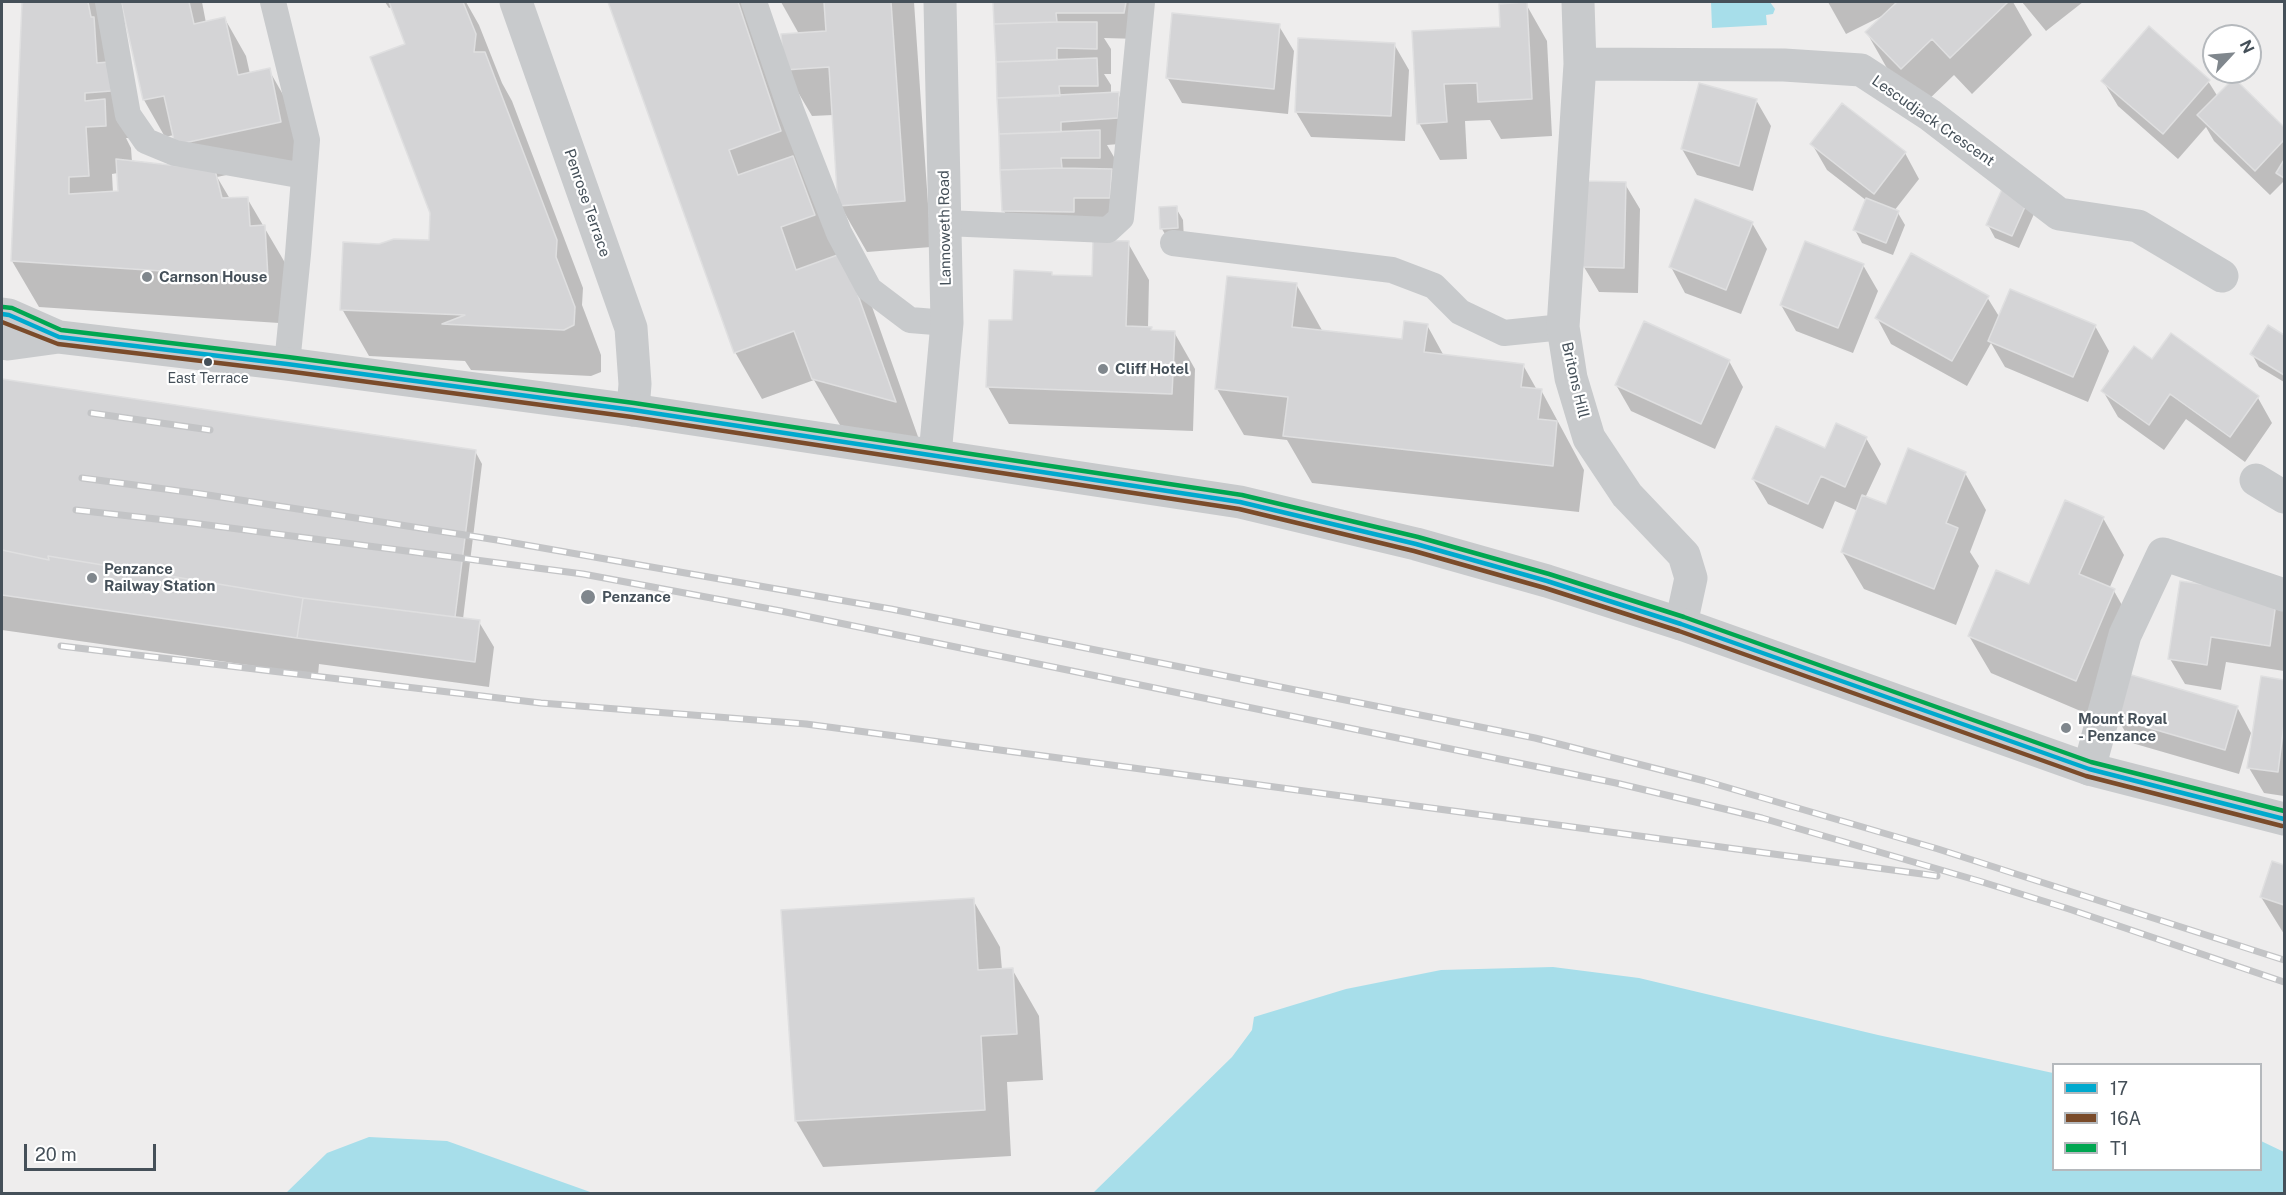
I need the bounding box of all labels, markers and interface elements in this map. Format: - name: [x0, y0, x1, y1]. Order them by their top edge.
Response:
- north arrow: [2202, 24, 2262, 84]
- text: N: [2236, 37, 2258, 57]
- street label: Lescudjack Crescent: [1868, 72, 1998, 170]
- street label: Penrose Terrace: [560, 147, 614, 259]
- street label: Lannoweth Road: [935, 170, 955, 286]
- place label: Carnson House: [159, 268, 267, 286]
- marker: Carnson House: [140, 270, 154, 284]
- street label: Britons Hill: [1557, 340, 1593, 420]
- marker: East Terrace: [202, 356, 214, 368]
- place label: Cliff Hotel: [1115, 360, 1189, 378]
- marker: Cliff Hotel: [1096, 362, 1110, 376]
- place label: East Terrace: [167, 371, 249, 387]
- place label: Penzance Railway Station: [104, 560, 215, 595]
- marker: Penzance Railway Station: [85, 571, 99, 585]
- marker: Penzance: [579, 588, 597, 606]
- place label: Penzance: [602, 588, 671, 606]
- place label: Mount Royal - Penzance: [2078, 710, 2168, 745]
- marker: Mount Royal - Penzance: [2059, 721, 2073, 735]
- legend: [2052, 1063, 2262, 1171]
- text: 17: [2110, 1078, 2128, 1099]
- text: 16A: [2110, 1108, 2141, 1129]
- scale bar: [27, 1132, 159, 1170]
- text: T1: [2110, 1138, 2128, 1159]
- text: 20 m: [35, 1144, 77, 1165]

